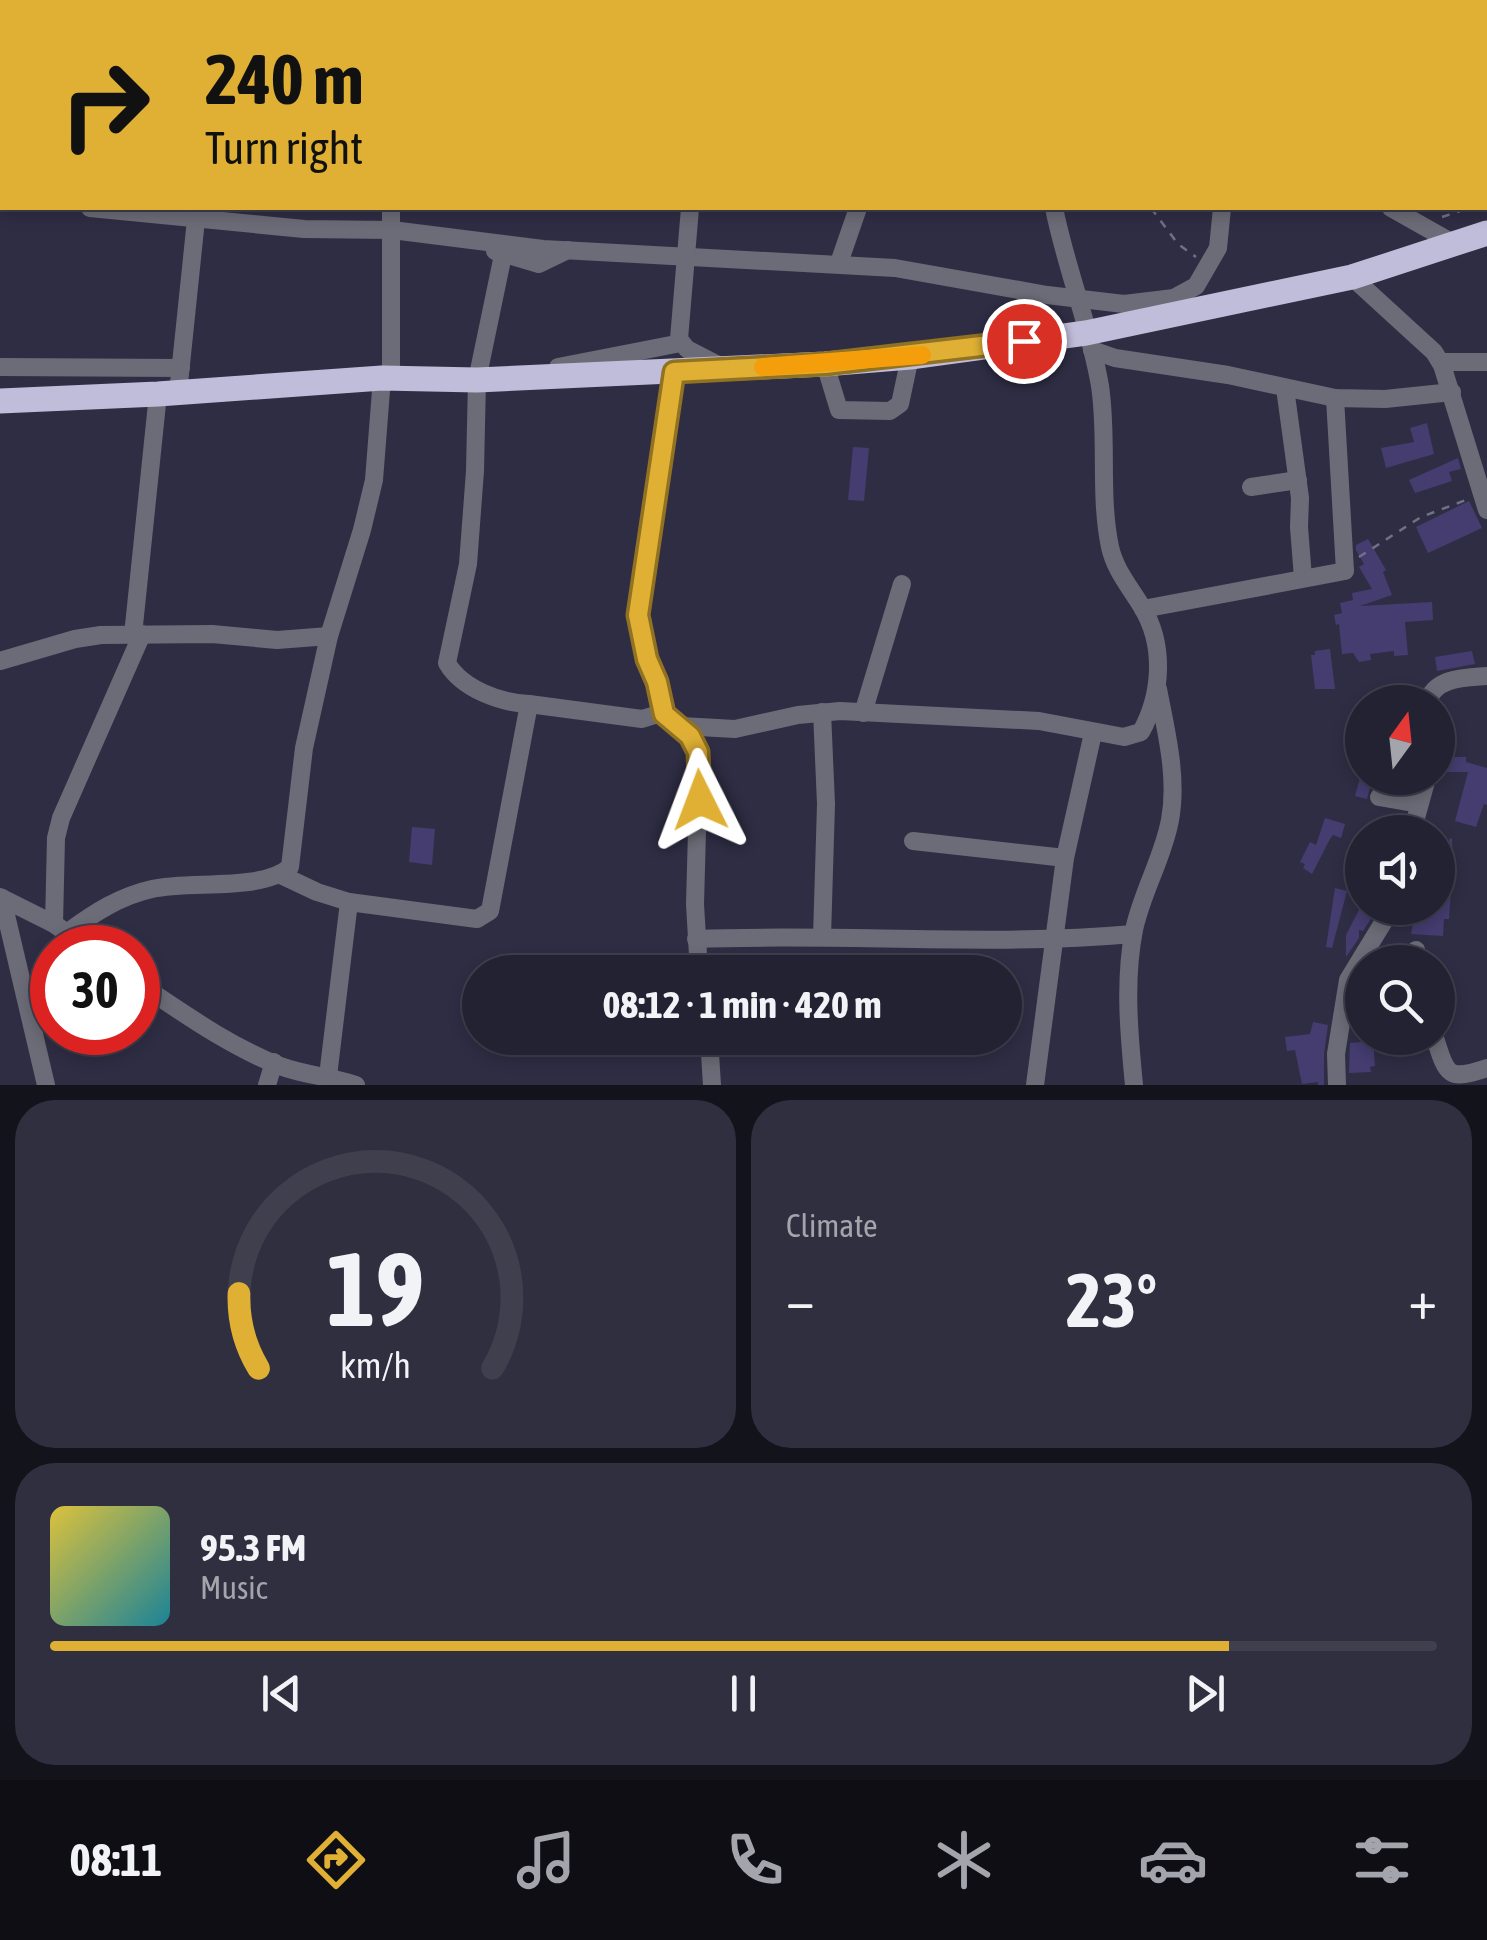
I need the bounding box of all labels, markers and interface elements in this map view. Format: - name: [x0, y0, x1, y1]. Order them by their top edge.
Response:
- text: 240 m: [205, 39, 364, 119]
- icon: right: [40, 40, 170, 170]
- text: Turn right: [205, 122, 363, 174]
- pin: [982, 299, 1067, 384]
- icon: arrive: [997, 314, 1052, 369]
- north arrow: [1345, 685, 1455, 795]
- map controls: [1345, 685, 1455, 1055]
- position arrow: [648, 748, 752, 852]
- button: sound: [1345, 815, 1455, 925]
- speed limit sign: 30: [30, 925, 160, 1055]
- button: search: [1345, 945, 1455, 1055]
- text: 08:12 · 1 min · 420 m: [602, 983, 882, 1026]
- text: Climate: [786, 1207, 878, 1244]
- text: 19: [327, 1229, 424, 1348]
- text: 23°: [1066, 1257, 1157, 1343]
- text: −: [786, 1268, 815, 1331]
- text: +: [1408, 1268, 1437, 1331]
- text: km/h: [340, 1345, 411, 1386]
- text: 95.3 FM: [200, 1526, 306, 1569]
- text: Music: [200, 1569, 267, 1606]
- icon: previous: [254, 1666, 309, 1721]
- icon: pause: [716, 1666, 771, 1721]
- icon: next: [1178, 1666, 1233, 1721]
- icon: directions: [301, 1825, 371, 1895]
- icon: music: [511, 1825, 581, 1895]
- icon: phone: [720, 1825, 790, 1895]
- icon: climate: [929, 1825, 999, 1895]
- icon: car: [1138, 1825, 1208, 1895]
- icon: filters: [1347, 1825, 1417, 1895]
- text: 08:11: [70, 1834, 162, 1886]

